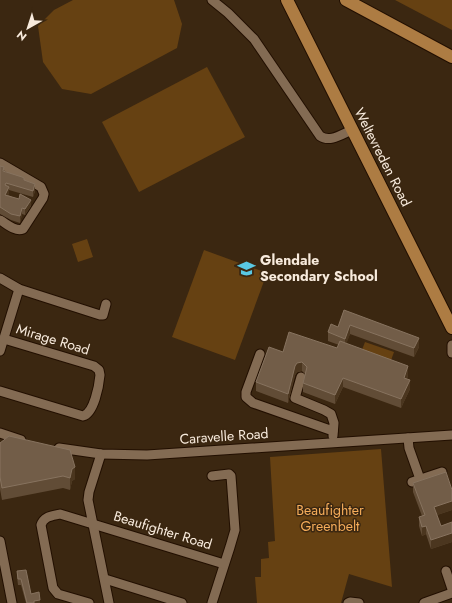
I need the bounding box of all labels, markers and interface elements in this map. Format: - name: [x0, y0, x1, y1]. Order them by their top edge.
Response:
- north arrow: [8, 8, 48, 48]
- text: N: [13, 27, 30, 45]
- street label: Weltevreden Road: [349, 104, 417, 210]
- place label: Glendale Secondary School: [260, 250, 378, 286]
- school or university icon: Glendale Secondary School: [237, 258, 257, 278]
- street label: Mirage Road: [14, 318, 92, 360]
- street label: Caravelle Road: [179, 423, 269, 449]
- park label: Beaufighter Greenbelt: [296, 500, 364, 536]
- street label: Beaufighter Road: [111, 506, 215, 554]

